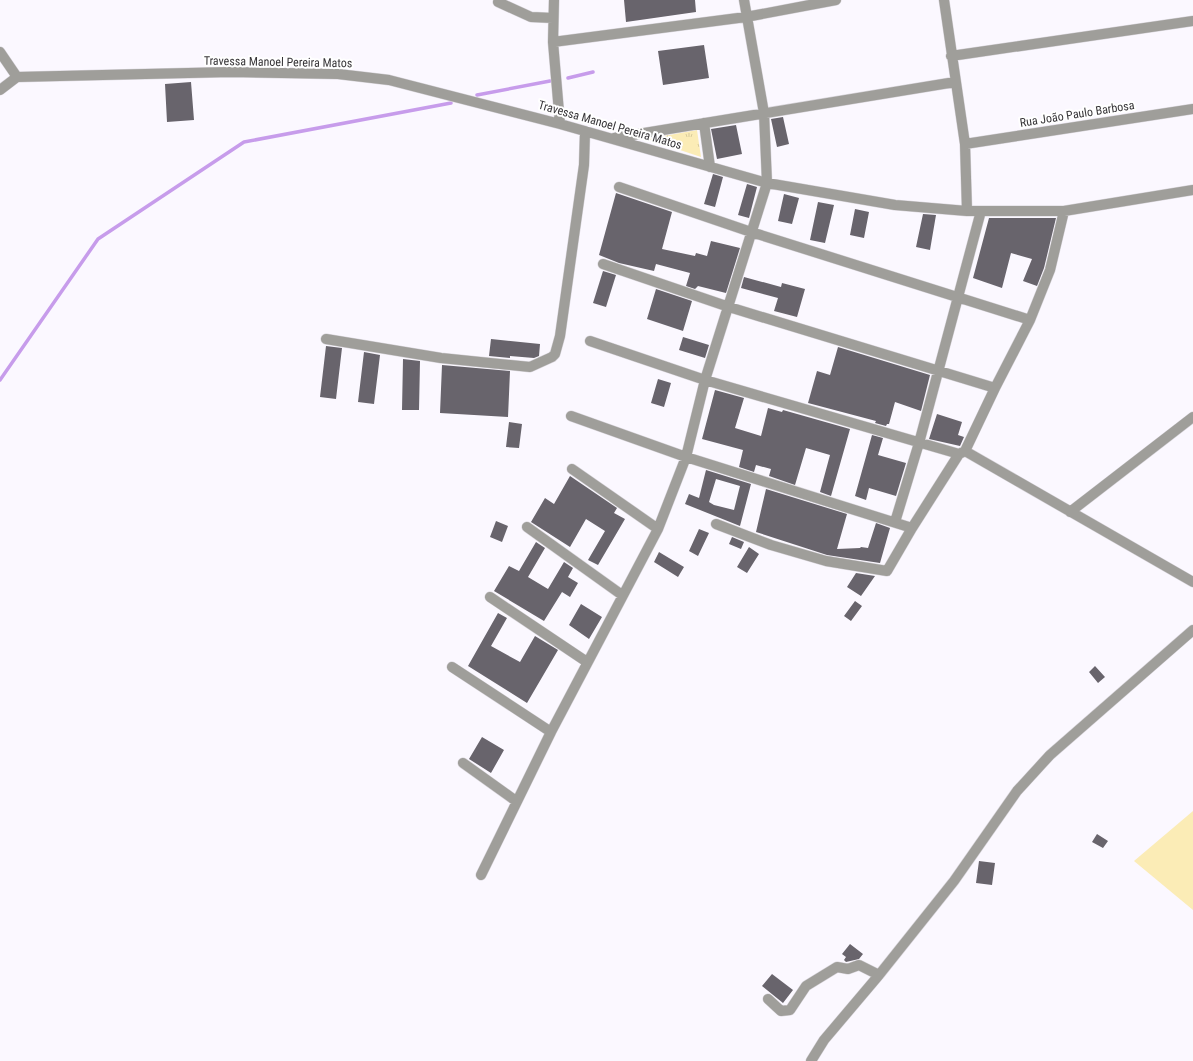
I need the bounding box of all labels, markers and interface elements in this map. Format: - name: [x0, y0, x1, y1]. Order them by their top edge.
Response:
- street label: Travessa Manoel Pereira Matos: [204, 54, 352, 70]
- street label: Travessa Manoel Pereira Matos: [537, 98, 683, 152]
- street label: Rua João Paulo Barbosa: [1019, 98, 1136, 130]

